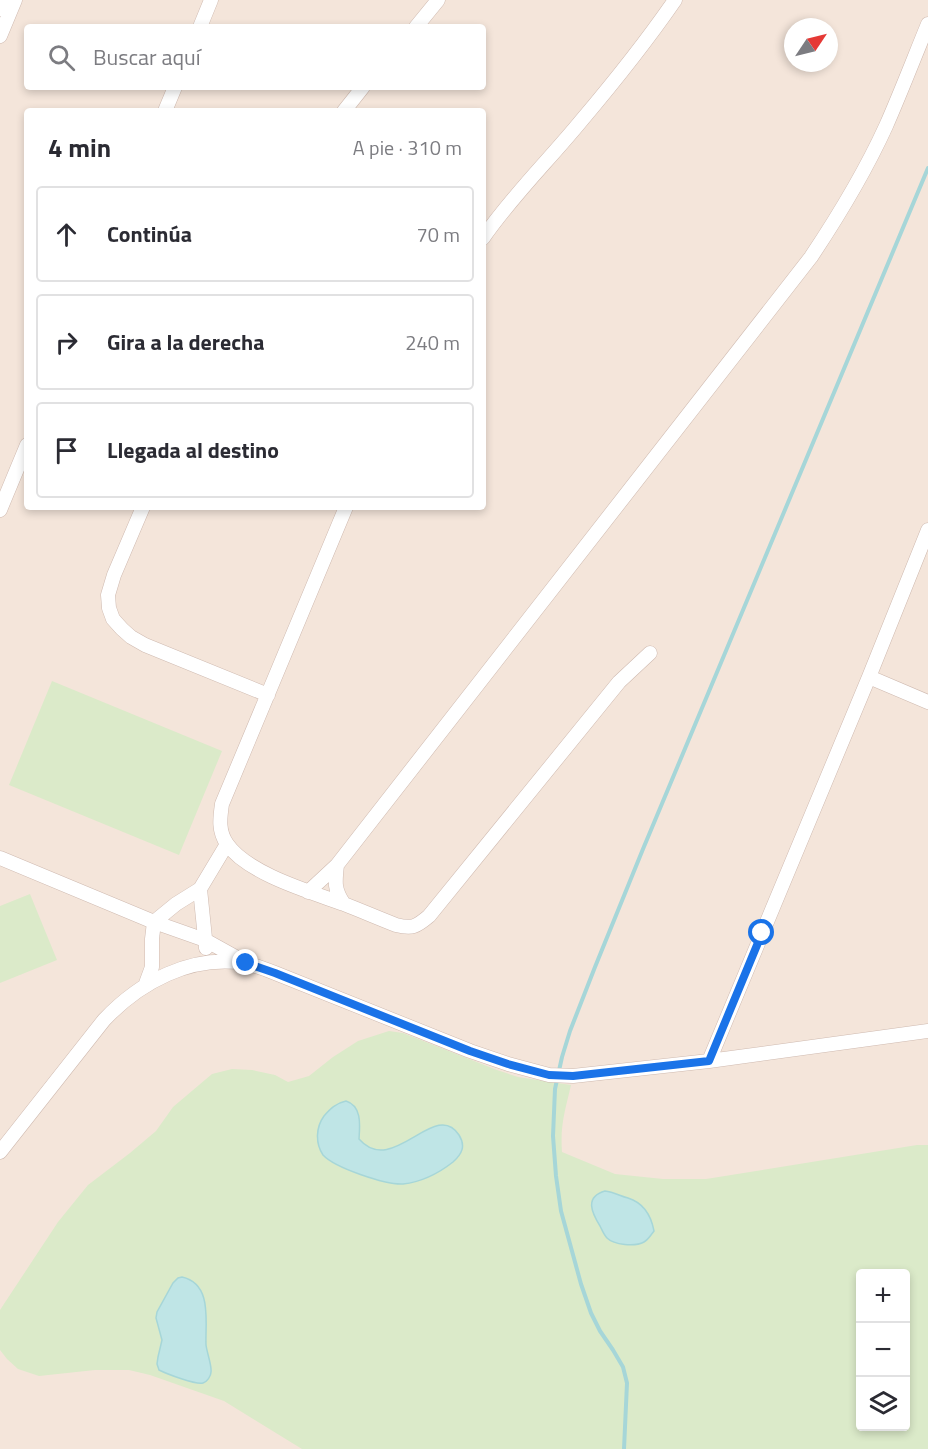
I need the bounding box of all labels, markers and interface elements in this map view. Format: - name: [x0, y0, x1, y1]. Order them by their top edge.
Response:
- north arrow: [784, 18, 838, 72]
- search box: [24, 24, 486, 90]
- text: Buscar aquí: [93, 40, 201, 74]
- icon: search: [45, 41, 78, 74]
- text: 4 min: [48, 128, 111, 167]
- text: A pie · 310 m: [353, 132, 462, 163]
- text: Continúa: [107, 217, 192, 251]
- icon: ahead: [50, 218, 83, 251]
- text: 70 m: [416, 219, 460, 250]
- text: Gira a la derecha: [107, 325, 264, 359]
- icon: right: [50, 326, 83, 359]
- text: 240 m: [405, 327, 460, 358]
- text: Llegada al destino: [107, 433, 279, 467]
- icon: arrive: [50, 434, 83, 467]
- route start: [748, 919, 774, 945]
- route end: [232, 949, 258, 975]
- map controls: [856, 1269, 910, 1431]
- button: +: [856, 1269, 910, 1323]
- button: −: [856, 1323, 910, 1377]
- button: layers: [856, 1377, 910, 1431]

